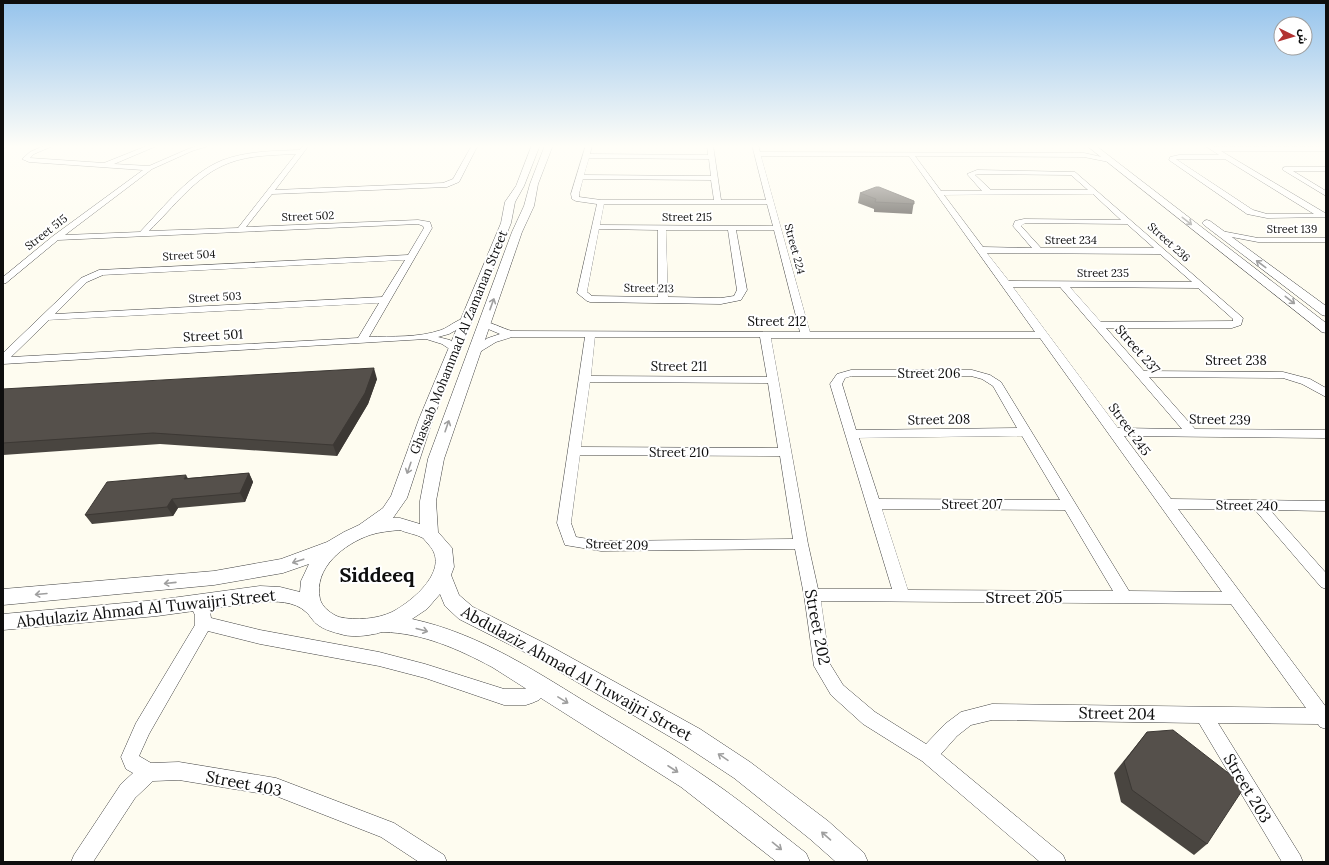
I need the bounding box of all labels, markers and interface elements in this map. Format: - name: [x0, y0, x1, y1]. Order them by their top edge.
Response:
- north arrow: [1273, 16, 1313, 56]
- text: ش: [1295, 29, 1311, 45]
- street label: Street 502: [281, 208, 335, 224]
- street label: Street 215: [662, 210, 712, 224]
- street label: Street 515: [22, 211, 70, 253]
- one-way arrow: [1182, 216, 1193, 225]
- street label: Street 236: [1145, 219, 1193, 265]
- street label: Street 224: [782, 222, 808, 276]
- street label: Street 139: [1267, 222, 1317, 236]
- street label: Ghassab Mohammad Al Zamanan Street: [406, 228, 511, 457]
- street label: Street 234: [1045, 233, 1097, 247]
- street label: Street 504: [162, 247, 216, 263]
- one-way arrow: [1256, 259, 1267, 268]
- street label: Street 235: [1077, 266, 1129, 280]
- street label: Street 213: [624, 281, 674, 295]
- street label: Street 503: [188, 289, 242, 305]
- one-way arrow: [1284, 296, 1295, 305]
- one-way arrow: [488, 298, 496, 310]
- street label: Street 212: [748, 313, 807, 330]
- street label: Street 237: [1112, 321, 1164, 378]
- street label: Street 501: [183, 325, 244, 346]
- street label: Street 238: [1205, 352, 1267, 369]
- street label: Street 211: [651, 358, 708, 375]
- street label: Street 206: [898, 365, 960, 382]
- street label: Street 245: [1105, 400, 1154, 459]
- street label: Street 208: [908, 410, 970, 429]
- street label: Street 239: [1189, 410, 1251, 429]
- one-way arrow: [444, 419, 451, 432]
- street label: Street 210: [649, 444, 709, 461]
- one-way arrow: [405, 461, 413, 473]
- street label: Street 207: [941, 496, 1003, 513]
- street label: Street 240: [1216, 496, 1278, 515]
- street label: Street 209: [585, 535, 649, 554]
- one-way arrow: [292, 558, 304, 566]
- district label: Siddeeq: [339, 562, 415, 587]
- one-way arrow: [164, 579, 177, 587]
- street label: Abdulaziz Ahmad Al Tuwaijri Street: [14, 584, 277, 632]
- street label: Street 205: [986, 587, 1062, 607]
- street label: Street 202: [801, 588, 835, 666]
- one-way arrow: [35, 590, 48, 598]
- street label: Abdulaziz Ahmad Al Tuwaijri Street: [457, 601, 697, 745]
- one-way arrow: [415, 627, 428, 634]
- one-way arrow: [557, 697, 569, 705]
- street label: Street 204: [1078, 702, 1156, 724]
- street label: Street 203: [1220, 750, 1276, 826]
- one-way arrow: [717, 753, 729, 761]
- one-way arrow: [667, 765, 678, 773]
- street label: Street 403: [204, 766, 284, 800]
- one-way arrow: [821, 832, 831, 841]
- one-way arrow: [772, 842, 783, 851]

